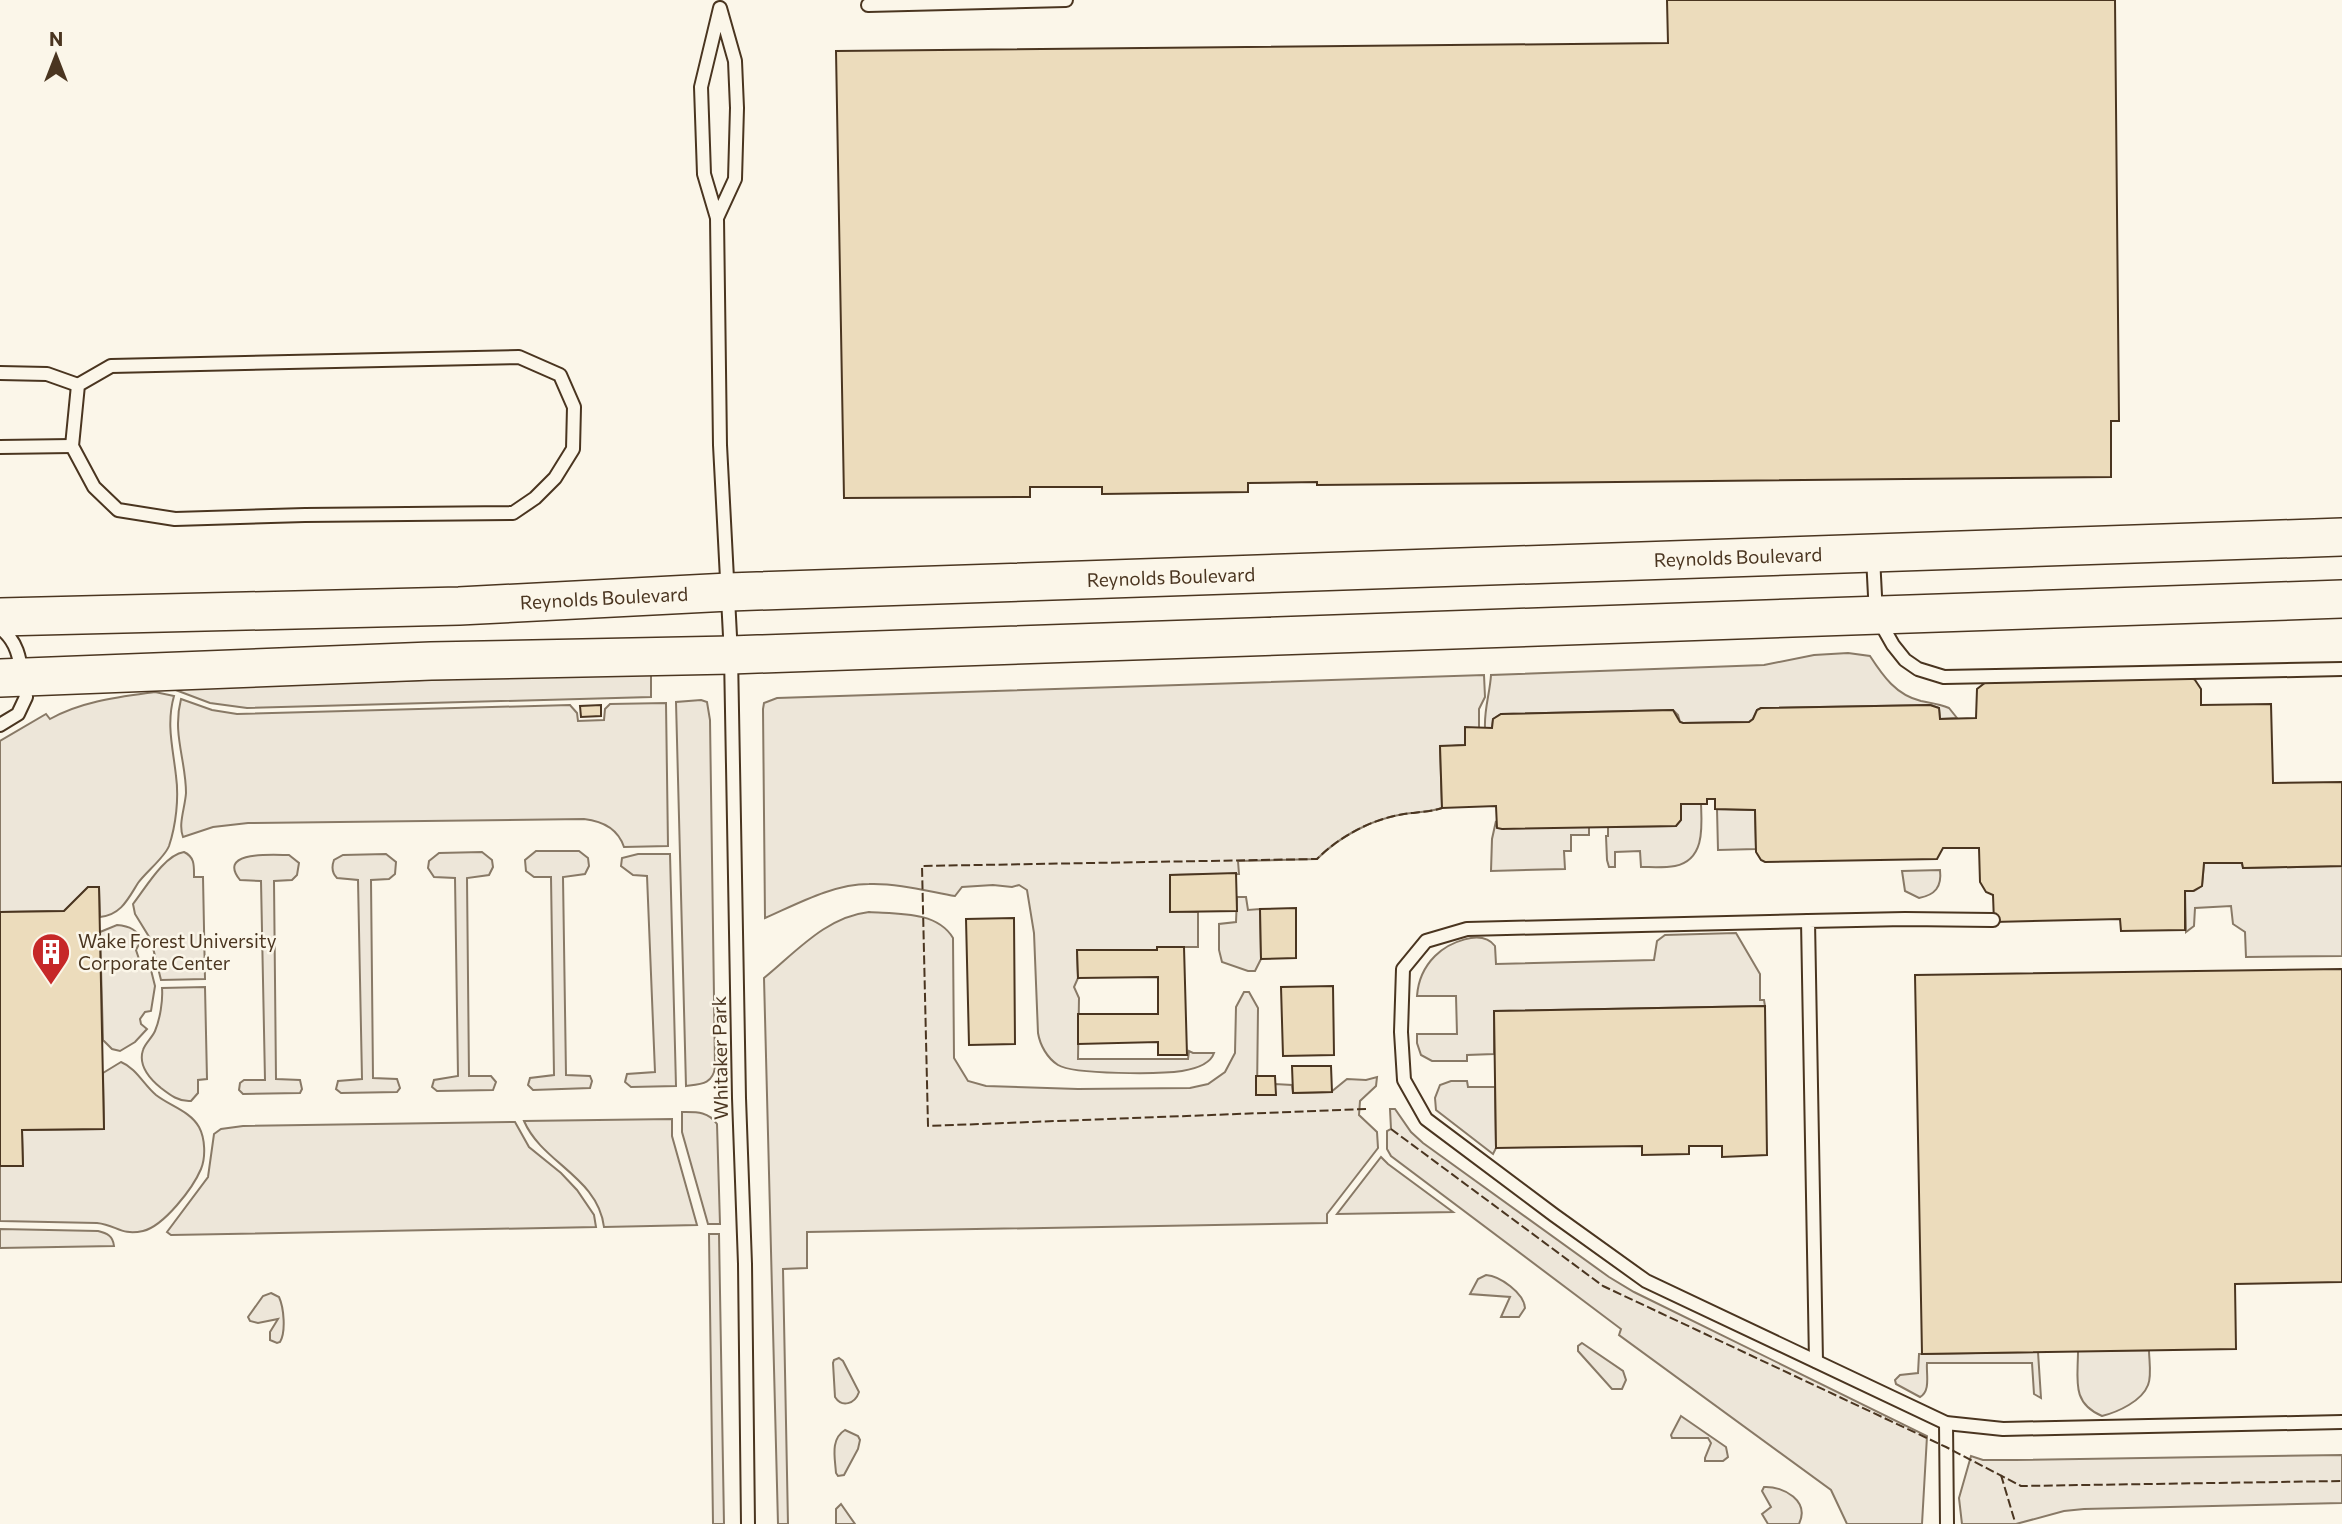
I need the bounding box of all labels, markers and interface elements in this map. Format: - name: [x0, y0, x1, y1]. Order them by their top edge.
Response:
- north arrow: [21, 21, 91, 91]
- text: N: [49, 27, 63, 50]
- street label: Reynolds Boulevard: [1653, 542, 1823, 571]
- street label: Reynolds Boulevard: [1086, 562, 1256, 591]
- street label: Reynolds Boulevard: [519, 582, 689, 613]
- place label: Wake Forest University Corporate Center: [78, 929, 277, 974]
- building icon: Wake Forest University Corporate Center: [30, 931, 72, 986]
- street label: Whitaker Park: [707, 996, 732, 1120]

